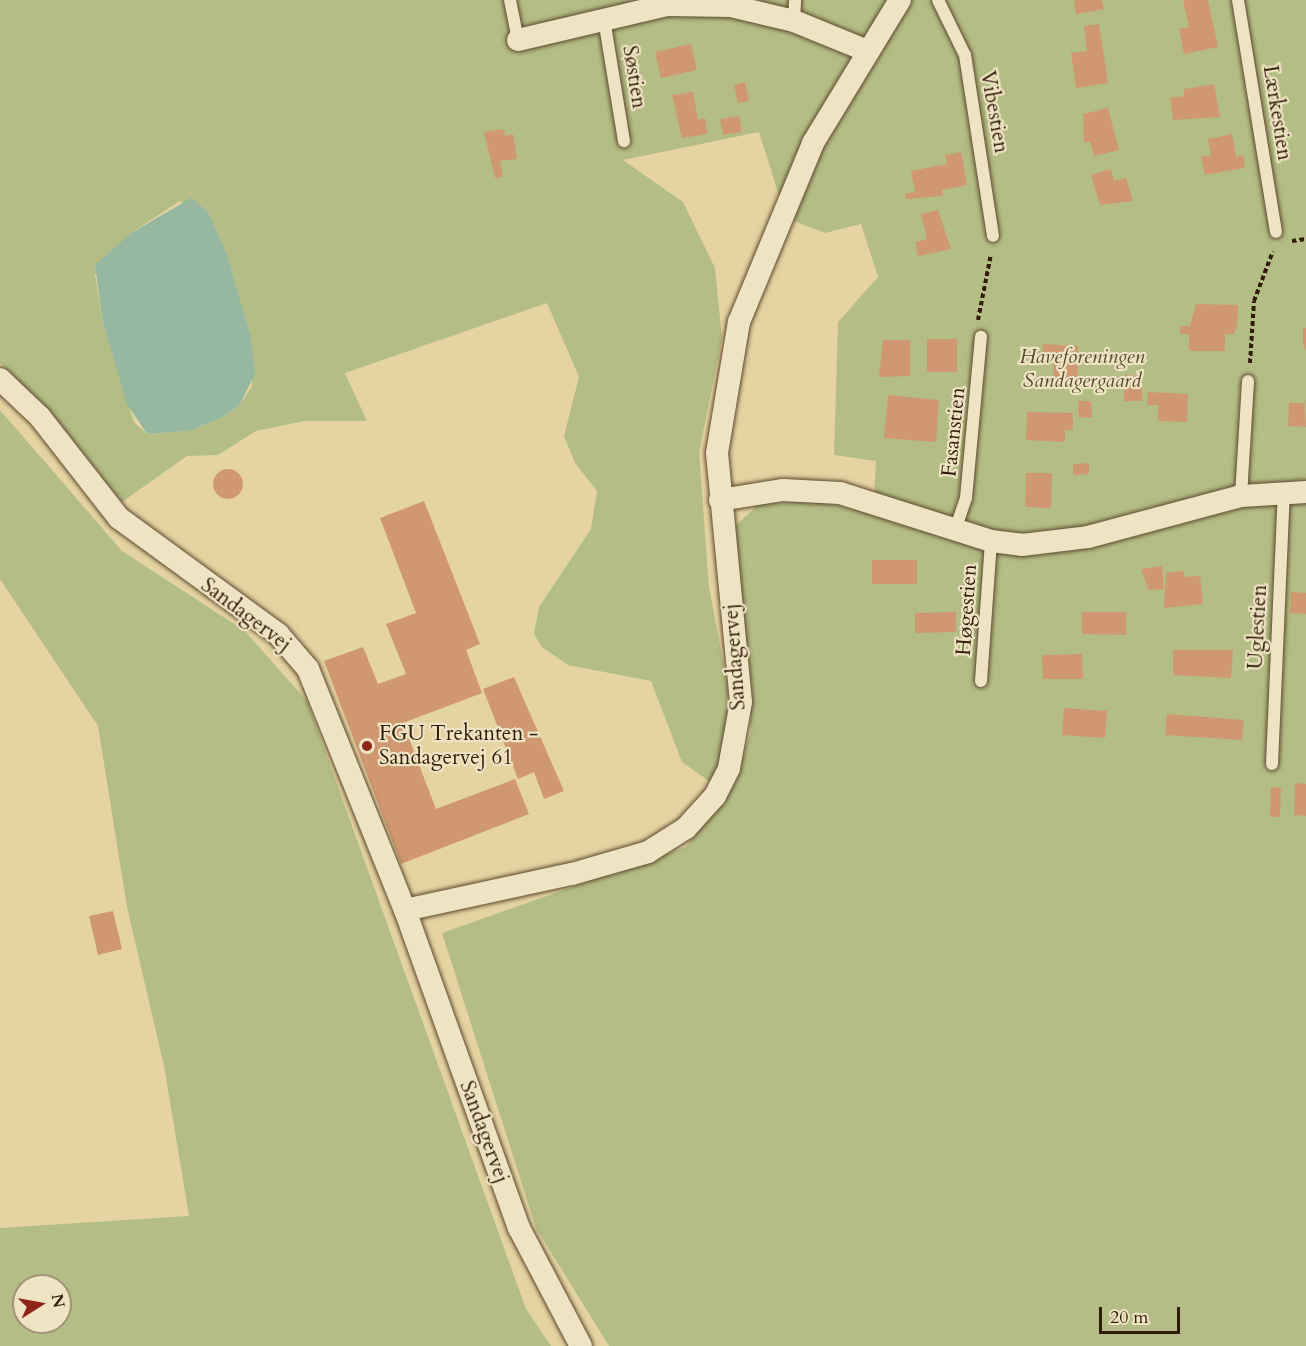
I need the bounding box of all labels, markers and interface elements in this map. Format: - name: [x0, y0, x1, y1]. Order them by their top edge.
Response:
- street label: Søstien: [617, 44, 651, 110]
- street label: Lærkestien: [1257, 63, 1297, 163]
- street label: Vibestien: [974, 69, 1014, 155]
- park label: Haveforeningen Sandagergaard: [1019, 344, 1145, 394]
- street label: Fasanstien: [937, 386, 971, 478]
- street label: Høgestien: [951, 563, 983, 657]
- street label: Sandagervej: [196, 573, 296, 657]
- street label: Uglestien: [1243, 584, 1273, 670]
- street label: Sandagervej: [719, 603, 751, 711]
- place label: FGU Trekanten - Sandagervej 61: [379, 721, 538, 771]
- marker: FGU Trekanten - Sandagervej 61: [360, 739, 374, 753]
- street label: Sandagervej: [454, 1077, 514, 1187]
- north arrow: [12, 1274, 72, 1334]
- text: N: [46, 1292, 70, 1310]
- scale bar: [1102, 1295, 1183, 1333]
- text: 20 m: [1110, 1305, 1149, 1330]

